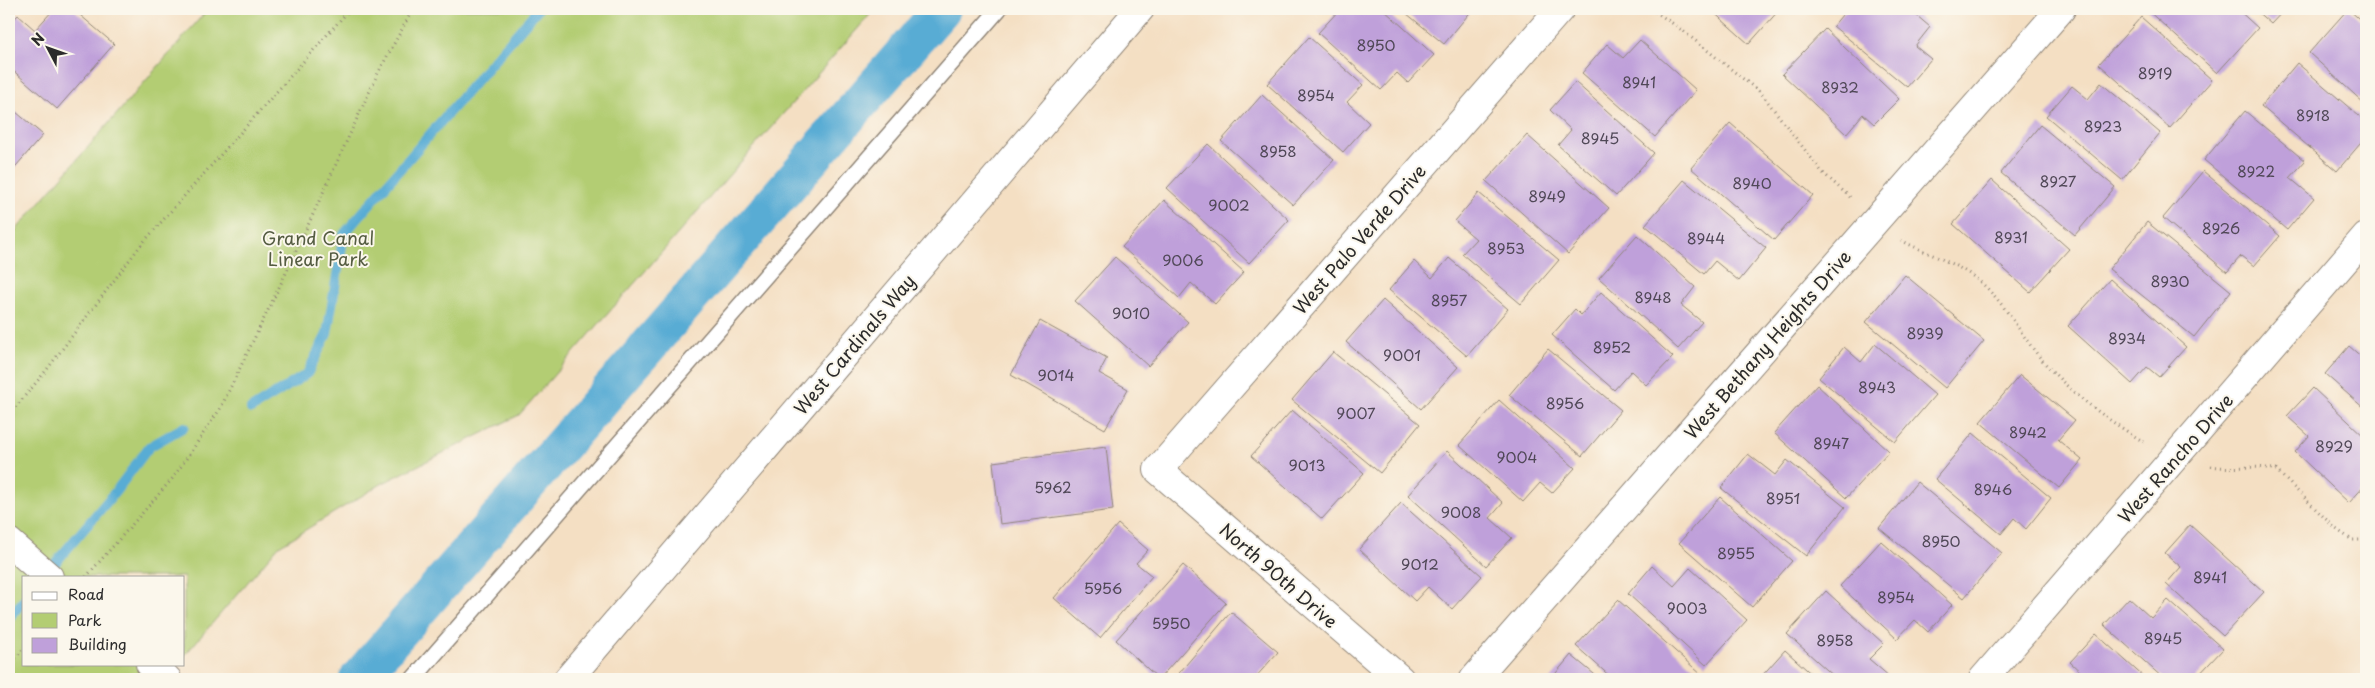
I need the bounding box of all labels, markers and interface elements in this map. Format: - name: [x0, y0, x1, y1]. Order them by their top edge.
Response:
- north arrow: [22, 22, 72, 72]
- text: N: [26, 28, 49, 50]
- house number: 8950: [1356, 33, 1396, 56]
- house number: 8919: [2138, 61, 2172, 84]
- house number: 8941: [1622, 70, 1656, 93]
- house number: 8932: [1821, 75, 1859, 98]
- house number: 8954: [1297, 83, 1335, 106]
- house number: 8918: [2296, 103, 2330, 126]
- house number: 8923: [2084, 114, 2122, 137]
- house number: 8945: [1581, 126, 1619, 149]
- house number: 8958: [1259, 139, 1297, 162]
- street label: West Palo Verde Drive: [1286, 158, 1432, 320]
- house number: 8922: [2237, 159, 2275, 182]
- house number: 8927: [2040, 169, 2077, 192]
- house number: 8940: [1732, 171, 1772, 194]
- house number: 8949: [1528, 184, 1566, 207]
- house number: 9002: [1208, 193, 1250, 216]
- house number: 8926: [2202, 216, 2240, 239]
- park label: Grand Canal Linear Park: [262, 224, 374, 272]
- house number: 8931: [1994, 225, 2028, 248]
- house number: 8944: [1687, 226, 1725, 249]
- house number: 8953: [1487, 236, 1525, 259]
- street label: West Bethany Heights Drive: [1677, 243, 1857, 445]
- house number: 9006: [1162, 248, 1204, 271]
- street label: West Cardinals Way: [787, 268, 921, 420]
- house number: 8930: [2150, 269, 2190, 292]
- house number: 8948: [1634, 285, 1672, 308]
- house number: 8957: [1431, 288, 1468, 311]
- house number: 9010: [1112, 301, 1150, 324]
- house number: 8939: [1906, 321, 1944, 344]
- house number: 8934: [2108, 326, 2146, 349]
- house number: 8952: [1593, 335, 1631, 358]
- house number: 9001: [1383, 343, 1421, 366]
- house number: 9014: [1038, 363, 1074, 386]
- house number: 8943: [1858, 375, 1896, 398]
- street label: West Rancho Drive: [2111, 387, 2239, 529]
- house number: 8956: [1546, 391, 1584, 414]
- house number: 9007: [1336, 401, 1376, 424]
- house number: 8942: [2009, 420, 2047, 443]
- house number: 8947: [1813, 431, 1849, 454]
- house number: 8929: [2315, 434, 2353, 457]
- house number: 9004: [1496, 445, 1538, 468]
- house number: 9013: [1289, 453, 1325, 476]
- house number: 5962: [1034, 475, 1072, 498]
- house number: 8946: [1974, 477, 2012, 500]
- house number: 8951: [1766, 486, 1800, 509]
- house number: 9008: [1441, 500, 1481, 523]
- street label: North 90th Drive: [1214, 516, 1344, 634]
- house number: 8950: [1921, 529, 1961, 552]
- house number: 8955: [1717, 541, 1755, 564]
- house number: 9012: [1401, 552, 1439, 575]
- house number: 8941: [2193, 565, 2227, 588]
- legend: [22, 576, 185, 666]
- house number: 5956: [1084, 576, 1122, 599]
- text: Road: [68, 582, 104, 605]
- house number: 8954: [1877, 585, 1915, 608]
- house number: 9003: [1667, 596, 1707, 619]
- text: Park: [68, 608, 102, 631]
- house number: 5950: [1152, 611, 1190, 634]
- house number: 8945: [2144, 626, 2182, 649]
- house number: 8958: [1816, 628, 1854, 651]
- text: Building: [68, 632, 127, 655]

